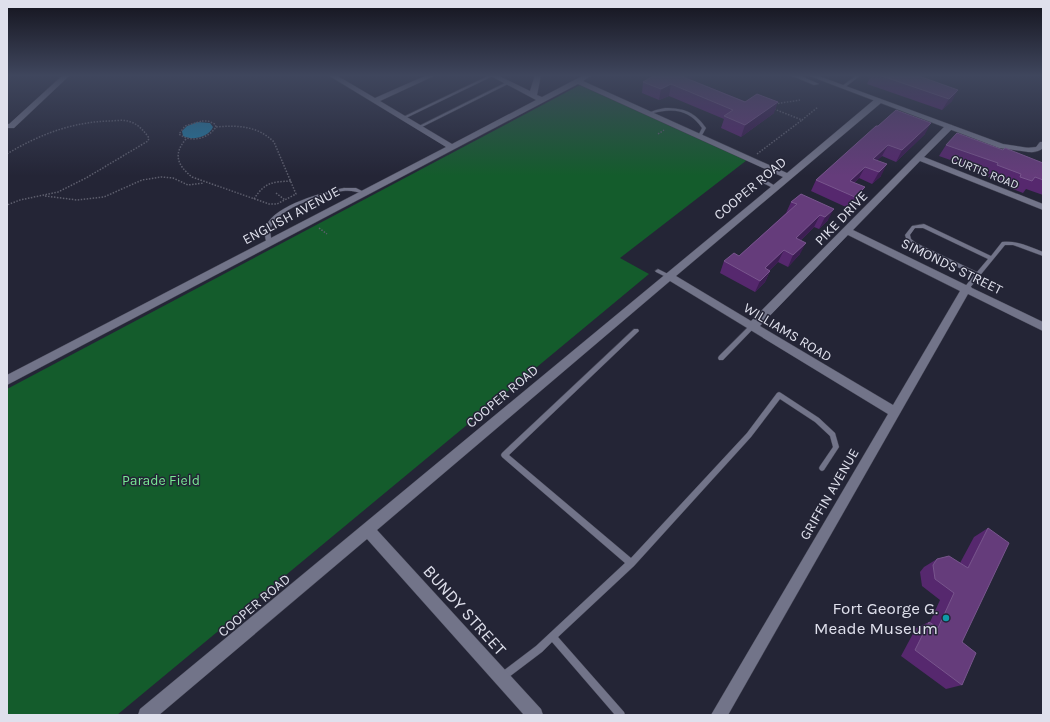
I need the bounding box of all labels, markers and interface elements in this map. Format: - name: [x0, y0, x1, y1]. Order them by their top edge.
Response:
- street label: CURTIS ROAD: [949, 152, 1021, 192]
- street label: COOPER ROAD: [711, 153, 790, 224]
- street label: ENGLISH AVENUE: [240, 183, 343, 248]
- street label: PIKE DRIVE: [811, 188, 871, 249]
- street label: SIMONDS STREET: [898, 235, 1005, 298]
- street label: WILLIAMS ROAD: [740, 299, 835, 365]
- street label: COOPER ROAD: [463, 361, 542, 432]
- street label: GRIFFIN AVENUE: [796, 445, 863, 543]
- park label: Parade Field: [122, 472, 200, 489]
- street label: BUNDY STREET: [419, 561, 511, 660]
- street label: COOPER ROAD: [215, 570, 294, 641]
- place label: Fort George G. Meade Museum: [814, 598, 938, 638]
- marker: Fort George G. Meade Museum: [941, 613, 951, 623]

